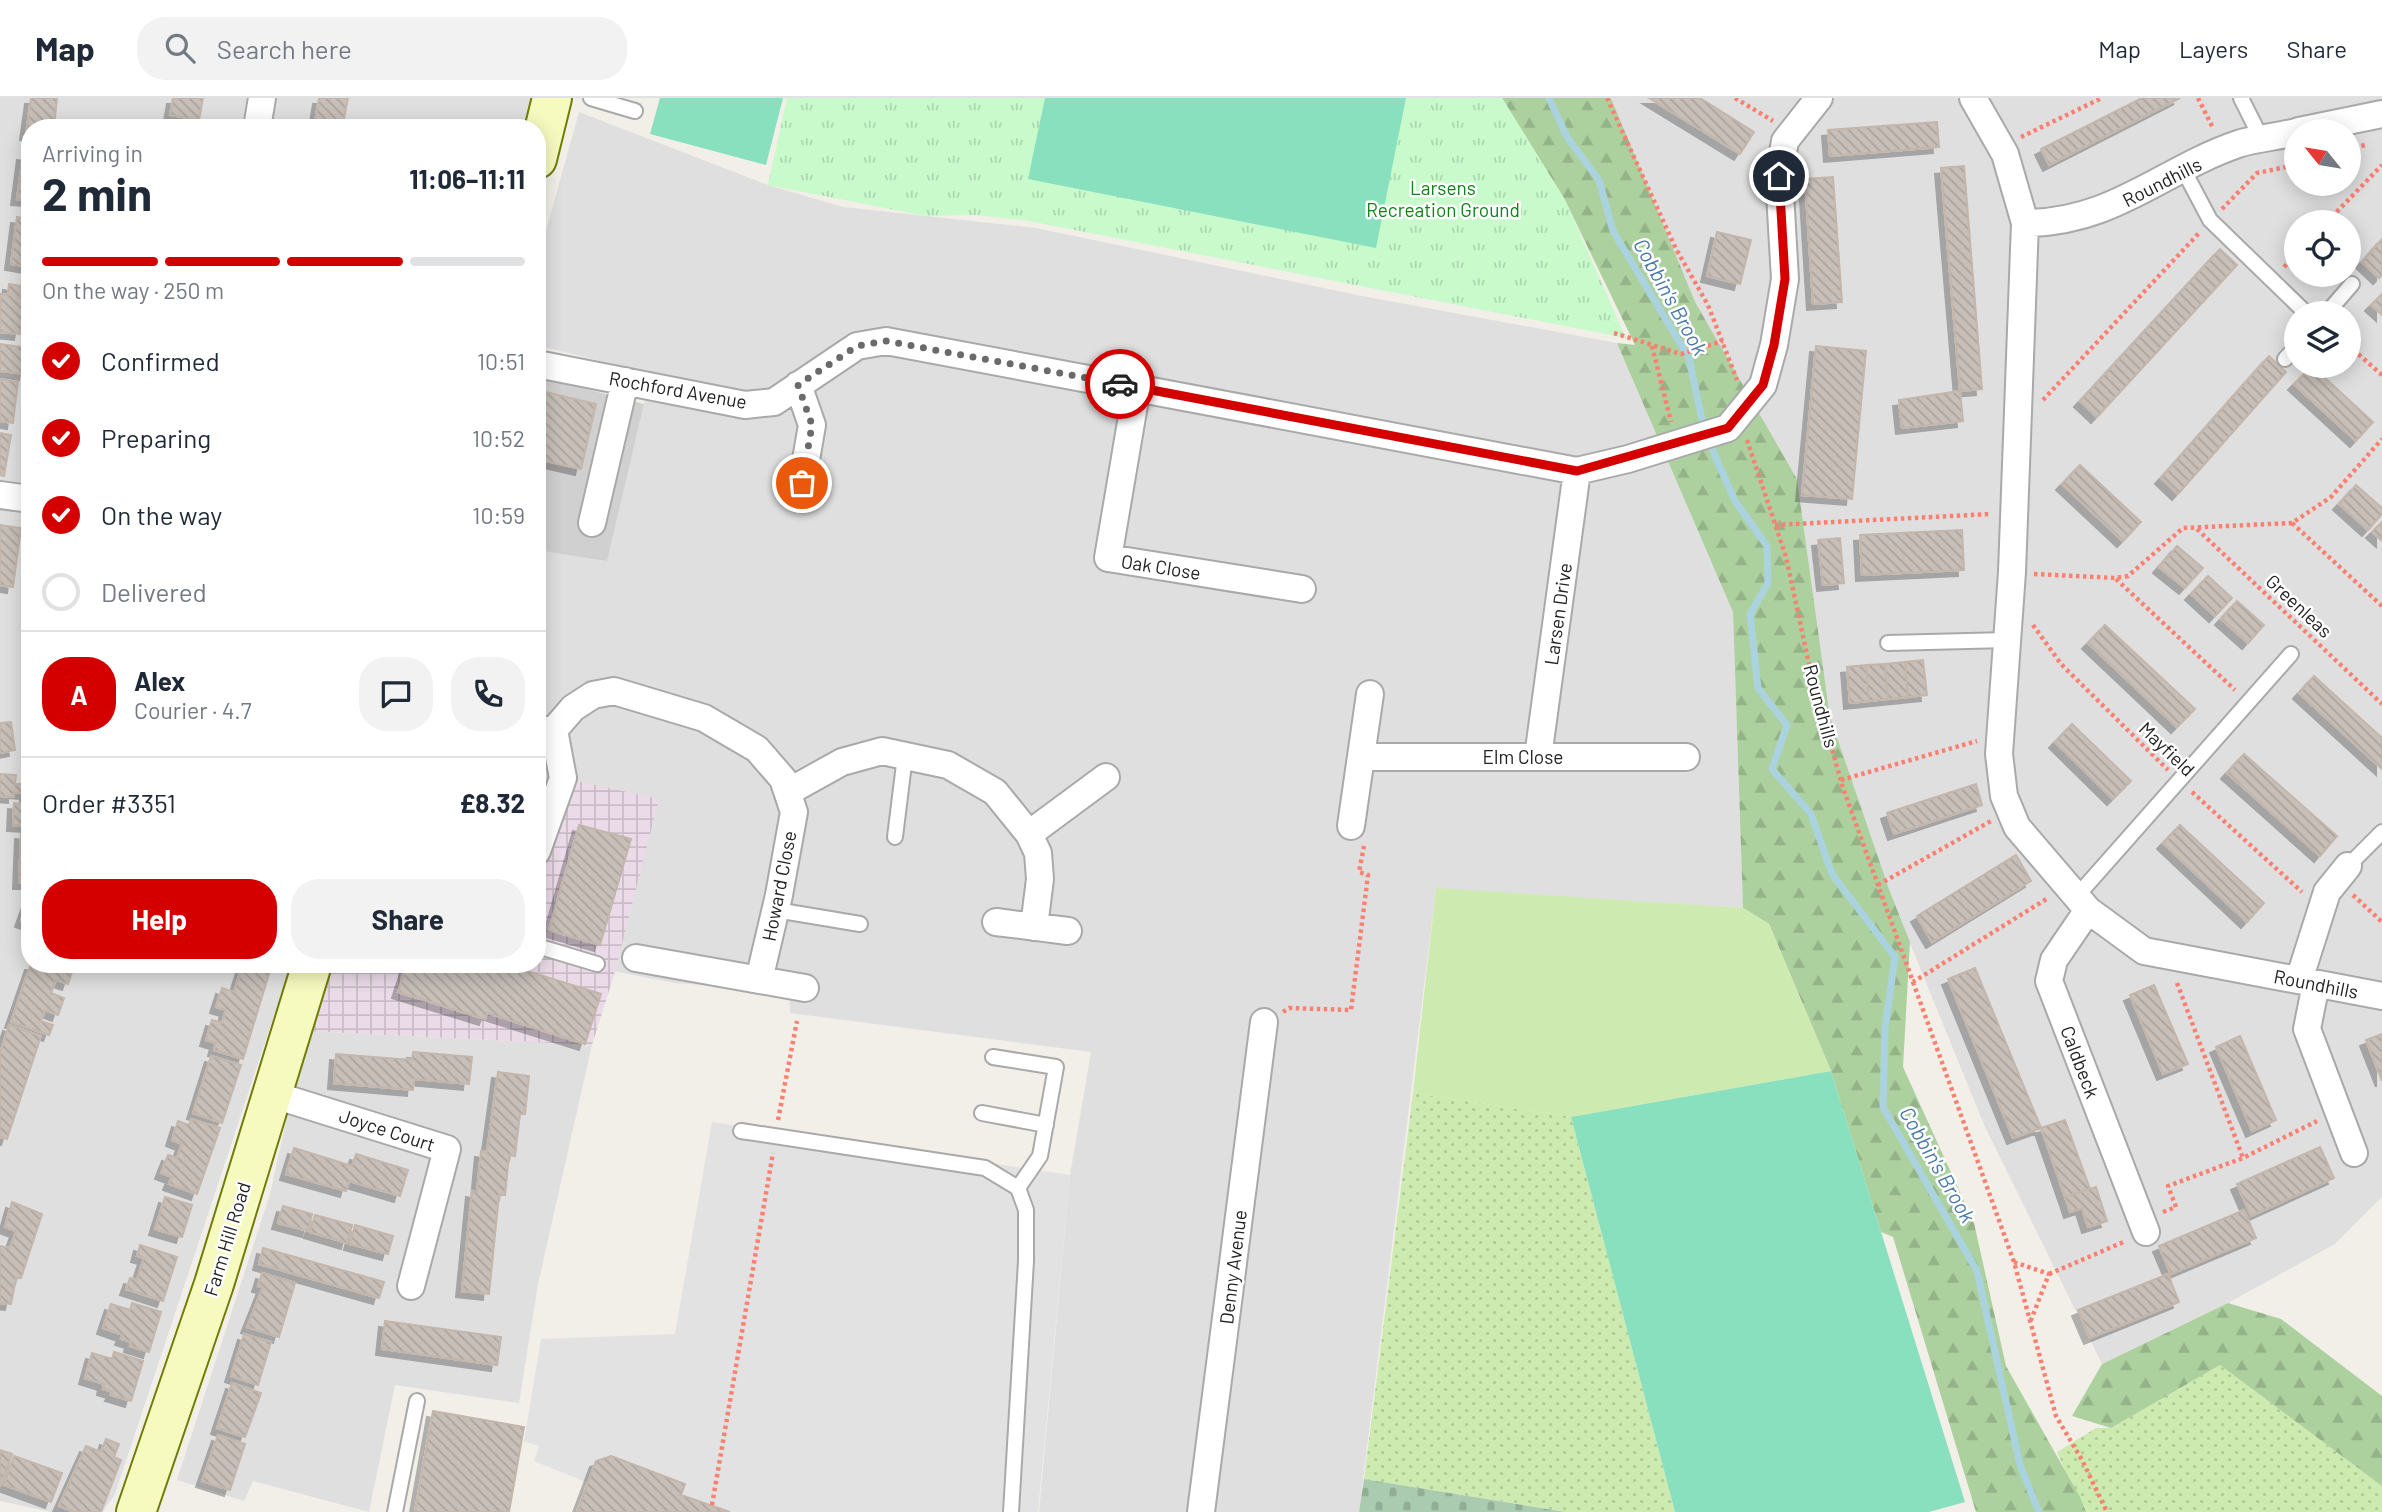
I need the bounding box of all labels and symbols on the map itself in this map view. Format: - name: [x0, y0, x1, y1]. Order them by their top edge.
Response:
- north arrow: [2284, 119, 2361, 196]
- pin: [1749, 146, 1809, 206]
- street label: Roundhills: [2118, 152, 2205, 211]
- park label: Larsens Recreation Ground: [1366, 176, 1520, 221]
- water label: Cobbin's Brook: [1629, 233, 1714, 360]
- courier: [1085, 349, 1155, 419]
- street label: Rochford Avenue: [607, 366, 749, 413]
- pin: [772, 453, 832, 513]
- street label: Oak Close: [1120, 549, 1203, 584]
- street label: Larsen Drive: [1539, 561, 1576, 667]
- street label: Greenleas: [2261, 569, 2337, 642]
- street label: Roundhills: [1799, 662, 1844, 750]
- street label: Mayfield: [2135, 717, 2200, 781]
- street label: Elm Close: [1483, 745, 1563, 768]
- street label: Howard Close: [757, 829, 800, 943]
- street label: Roundhills: [2272, 964, 2360, 1003]
- street label: Caldbeck: [2056, 1022, 2105, 1101]
- water label: Cobbin's Brook: [1895, 1102, 1982, 1227]
- street label: Joyce Court: [336, 1103, 438, 1156]
- street label: Farm Hill Road: [198, 1179, 255, 1299]
- street label: Denny Avenue: [1214, 1208, 1251, 1325]

